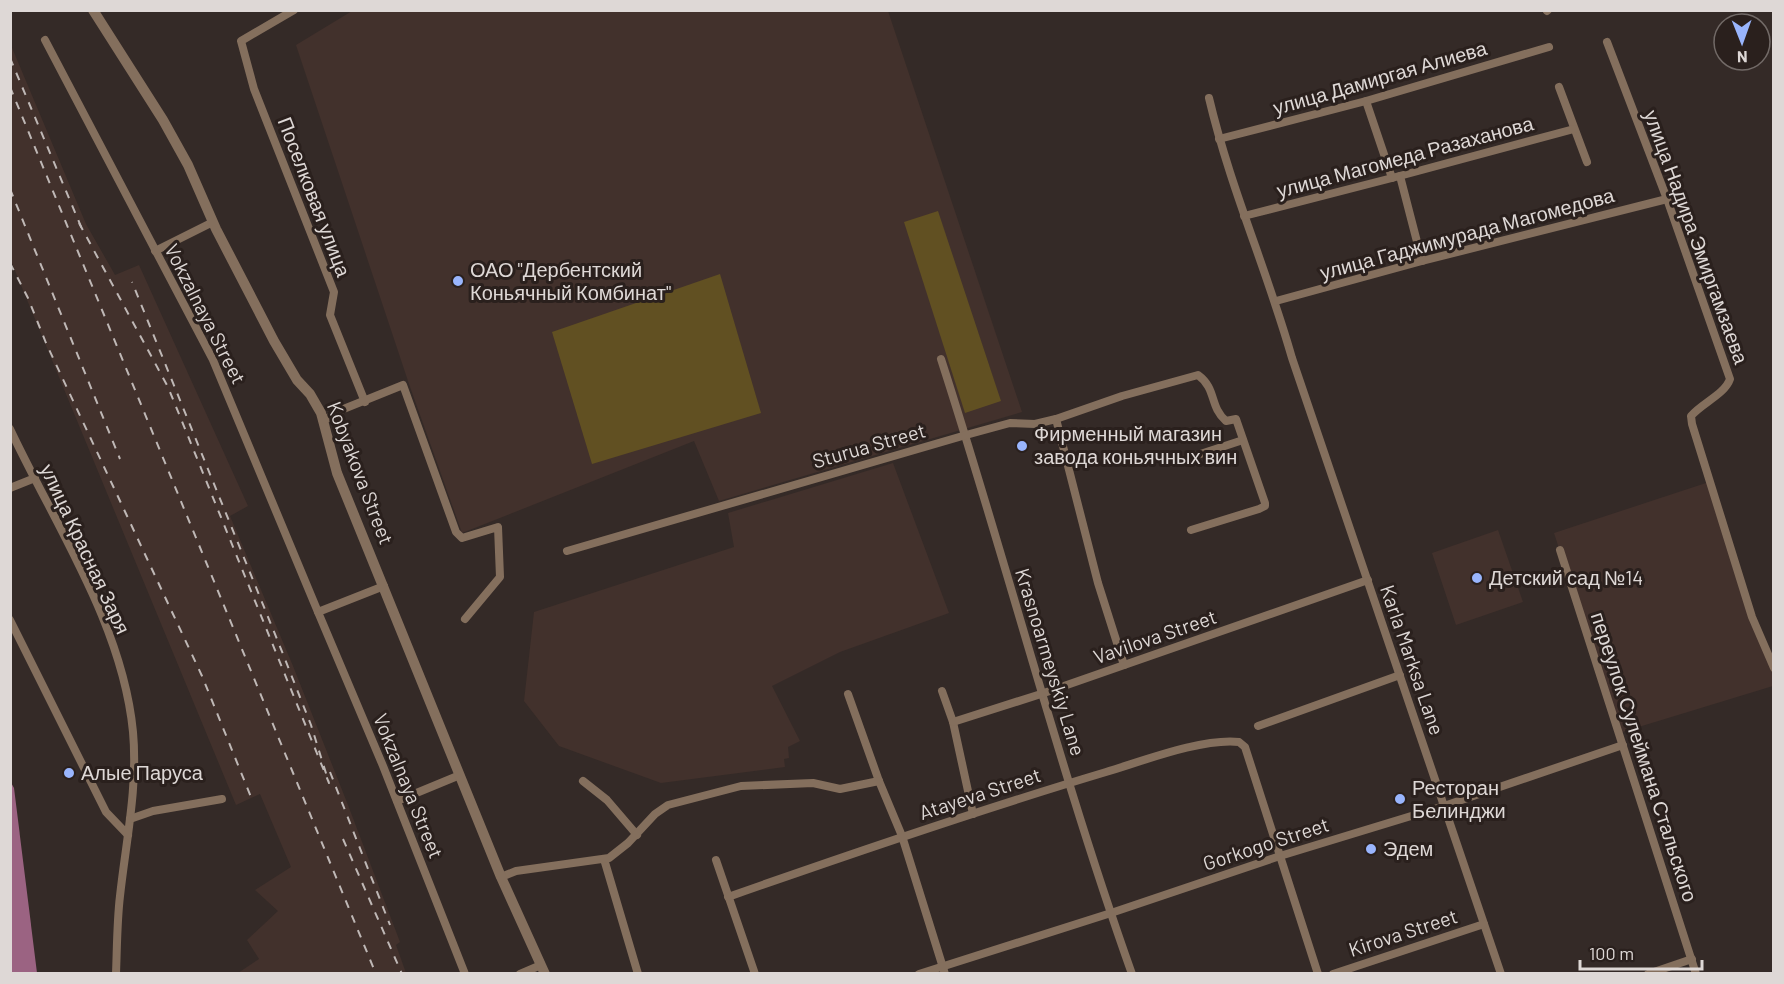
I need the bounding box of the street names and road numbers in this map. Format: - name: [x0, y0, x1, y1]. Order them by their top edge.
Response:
- street label: улица Дамиргая Алиева: [1270, 35, 1490, 119]
- street label: улица Надира Эмиргамзаева: [1640, 107, 1754, 368]
- street label: улица Магомеда Разаханова: [1274, 110, 1537, 202]
- street label: Поселковая улица: [273, 113, 357, 281]
- street label: улица Гаджимурада Магомедова: [1317, 182, 1617, 284]
- street label: Vokzalnaya Street: [160, 239, 252, 388]
- street label: Kobyakova Street: [323, 398, 399, 547]
- street label: Sturua Street: [809, 417, 928, 473]
- street label: улица Красная Заря: [36, 460, 136, 637]
- street label: Krasnoarmeyskiy Lane: [1011, 565, 1091, 758]
- street label: Karla Marksa Lane: [1376, 582, 1450, 738]
- street label: Vavilova Street: [1090, 604, 1219, 668]
- street label: переулок Сулеймана Стальского: [1587, 609, 1703, 904]
- street label: Vokzalnaya Street: [369, 710, 449, 862]
- street label: Atayeva Street: [916, 762, 1044, 824]
- street label: Gorkogo Street: [1200, 811, 1332, 875]
- street label: Kirova Street: [1345, 903, 1460, 961]

